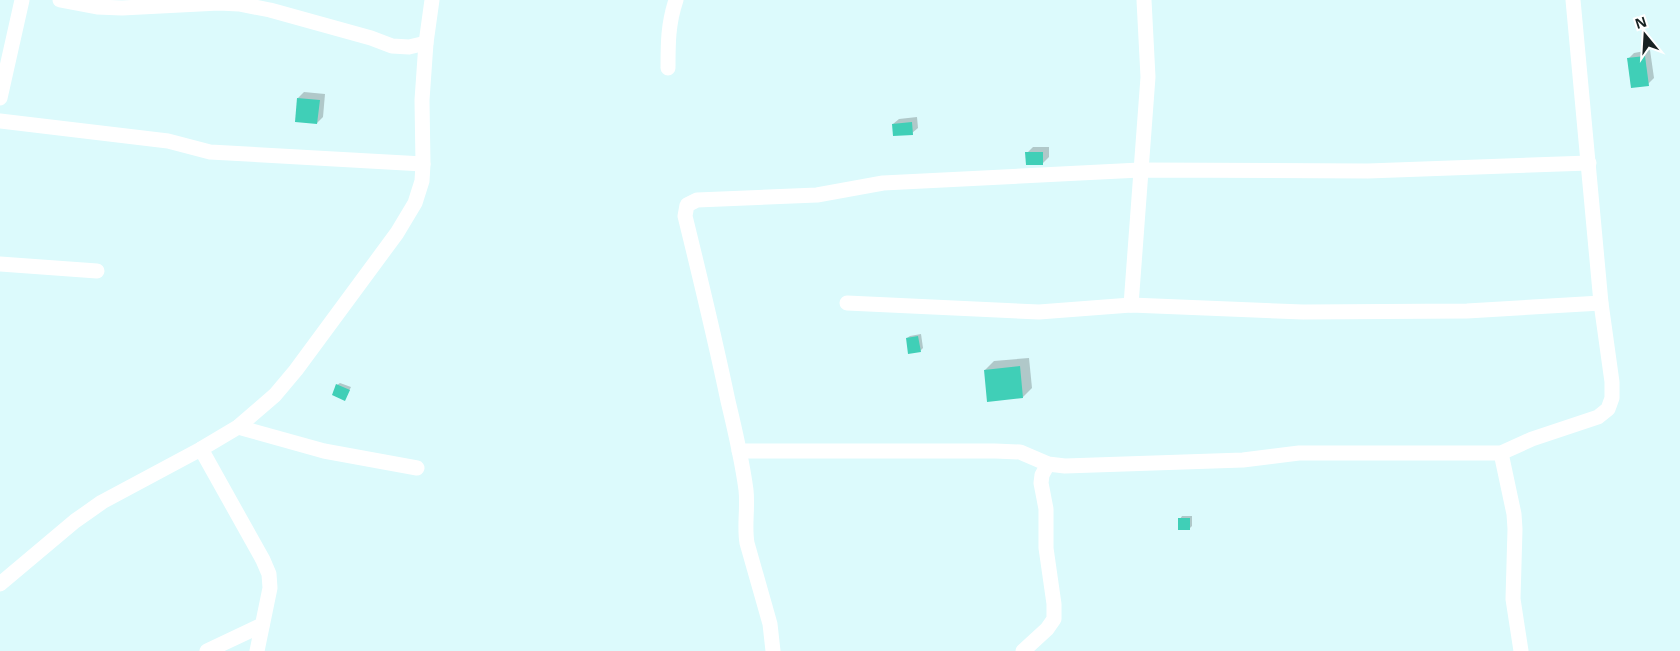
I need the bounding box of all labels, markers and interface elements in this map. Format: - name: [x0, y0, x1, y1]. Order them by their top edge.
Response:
- north arrow: [1620, 10, 1670, 60]
- text: N: [1632, 11, 1649, 33]

